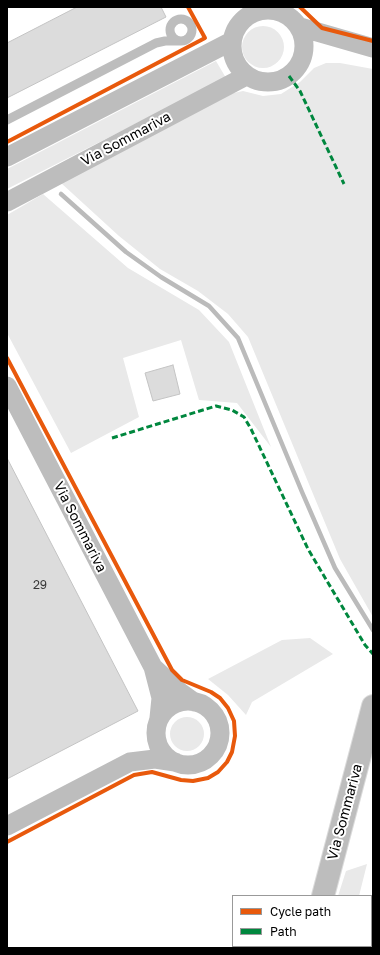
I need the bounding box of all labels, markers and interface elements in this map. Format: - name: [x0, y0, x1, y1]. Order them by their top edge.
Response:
- street label: Via Sommariva: [78, 108, 174, 170]
- street label: Via Sommariva: [50, 479, 110, 575]
- house number: 29: [33, 578, 47, 592]
- street label: Via Sommariva: [324, 762, 366, 862]
- legend: [232, 895, 372, 947]
- text: Cycle path: [270, 904, 331, 919]
- text: Path: [270, 924, 297, 939]

